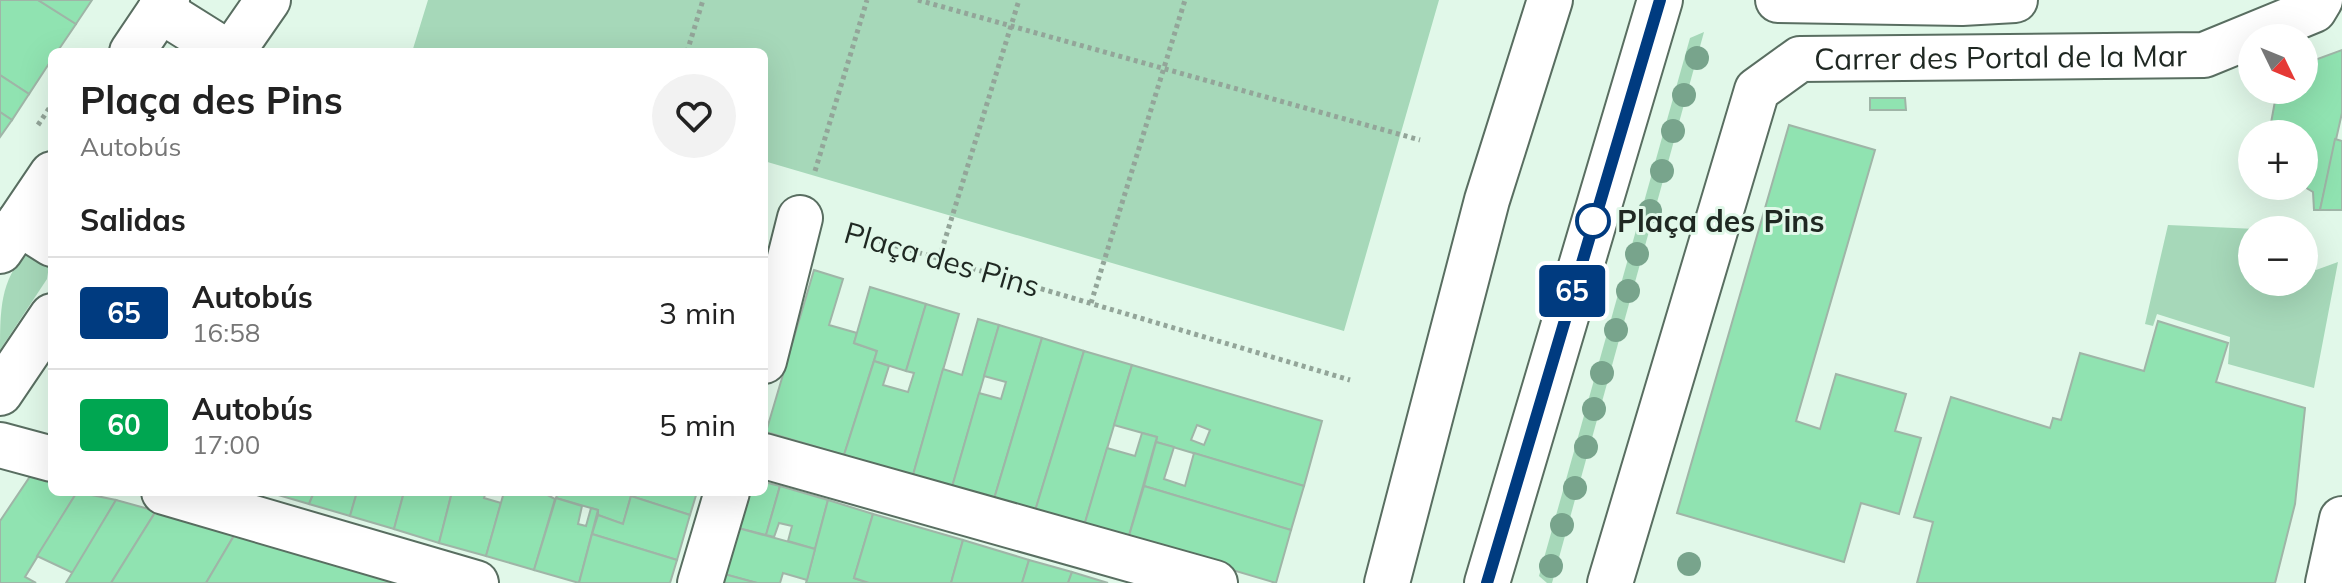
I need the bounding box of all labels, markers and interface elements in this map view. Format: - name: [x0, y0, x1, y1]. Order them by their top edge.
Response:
- north arrow: [2238, 24, 2318, 104]
- map controls: [2238, 24, 2318, 296]
- street label: Carrer des Portal de la Mar: [1814, 36, 2187, 78]
- button: heart: [652, 74, 736, 158]
- text: Plaça des Pins: [80, 76, 343, 124]
- button: +: [2238, 120, 2318, 200]
- text: Autobús: [80, 130, 181, 163]
- text: Salidas: [80, 201, 186, 239]
- place label: Plaça des Pins: [1617, 202, 1824, 240]
- marker: Plaça des Pins: [1576, 204, 1610, 238]
- street label: Plaça des Pins: [840, 213, 1044, 305]
- button: −: [2238, 216, 2318, 296]
- line badge: 65: [1536, 265, 1608, 317]
- text: 65: [1555, 273, 1589, 308]
- text: Autobús: [192, 278, 313, 316]
- text: 3 min: [659, 294, 736, 332]
- text: 65: [107, 295, 141, 330]
- text: 16:58: [192, 316, 260, 349]
- text: Autobús: [192, 390, 313, 428]
- text: 5 min: [659, 406, 736, 444]
- text: 60: [107, 407, 141, 442]
- text: 17:00: [192, 428, 260, 461]

